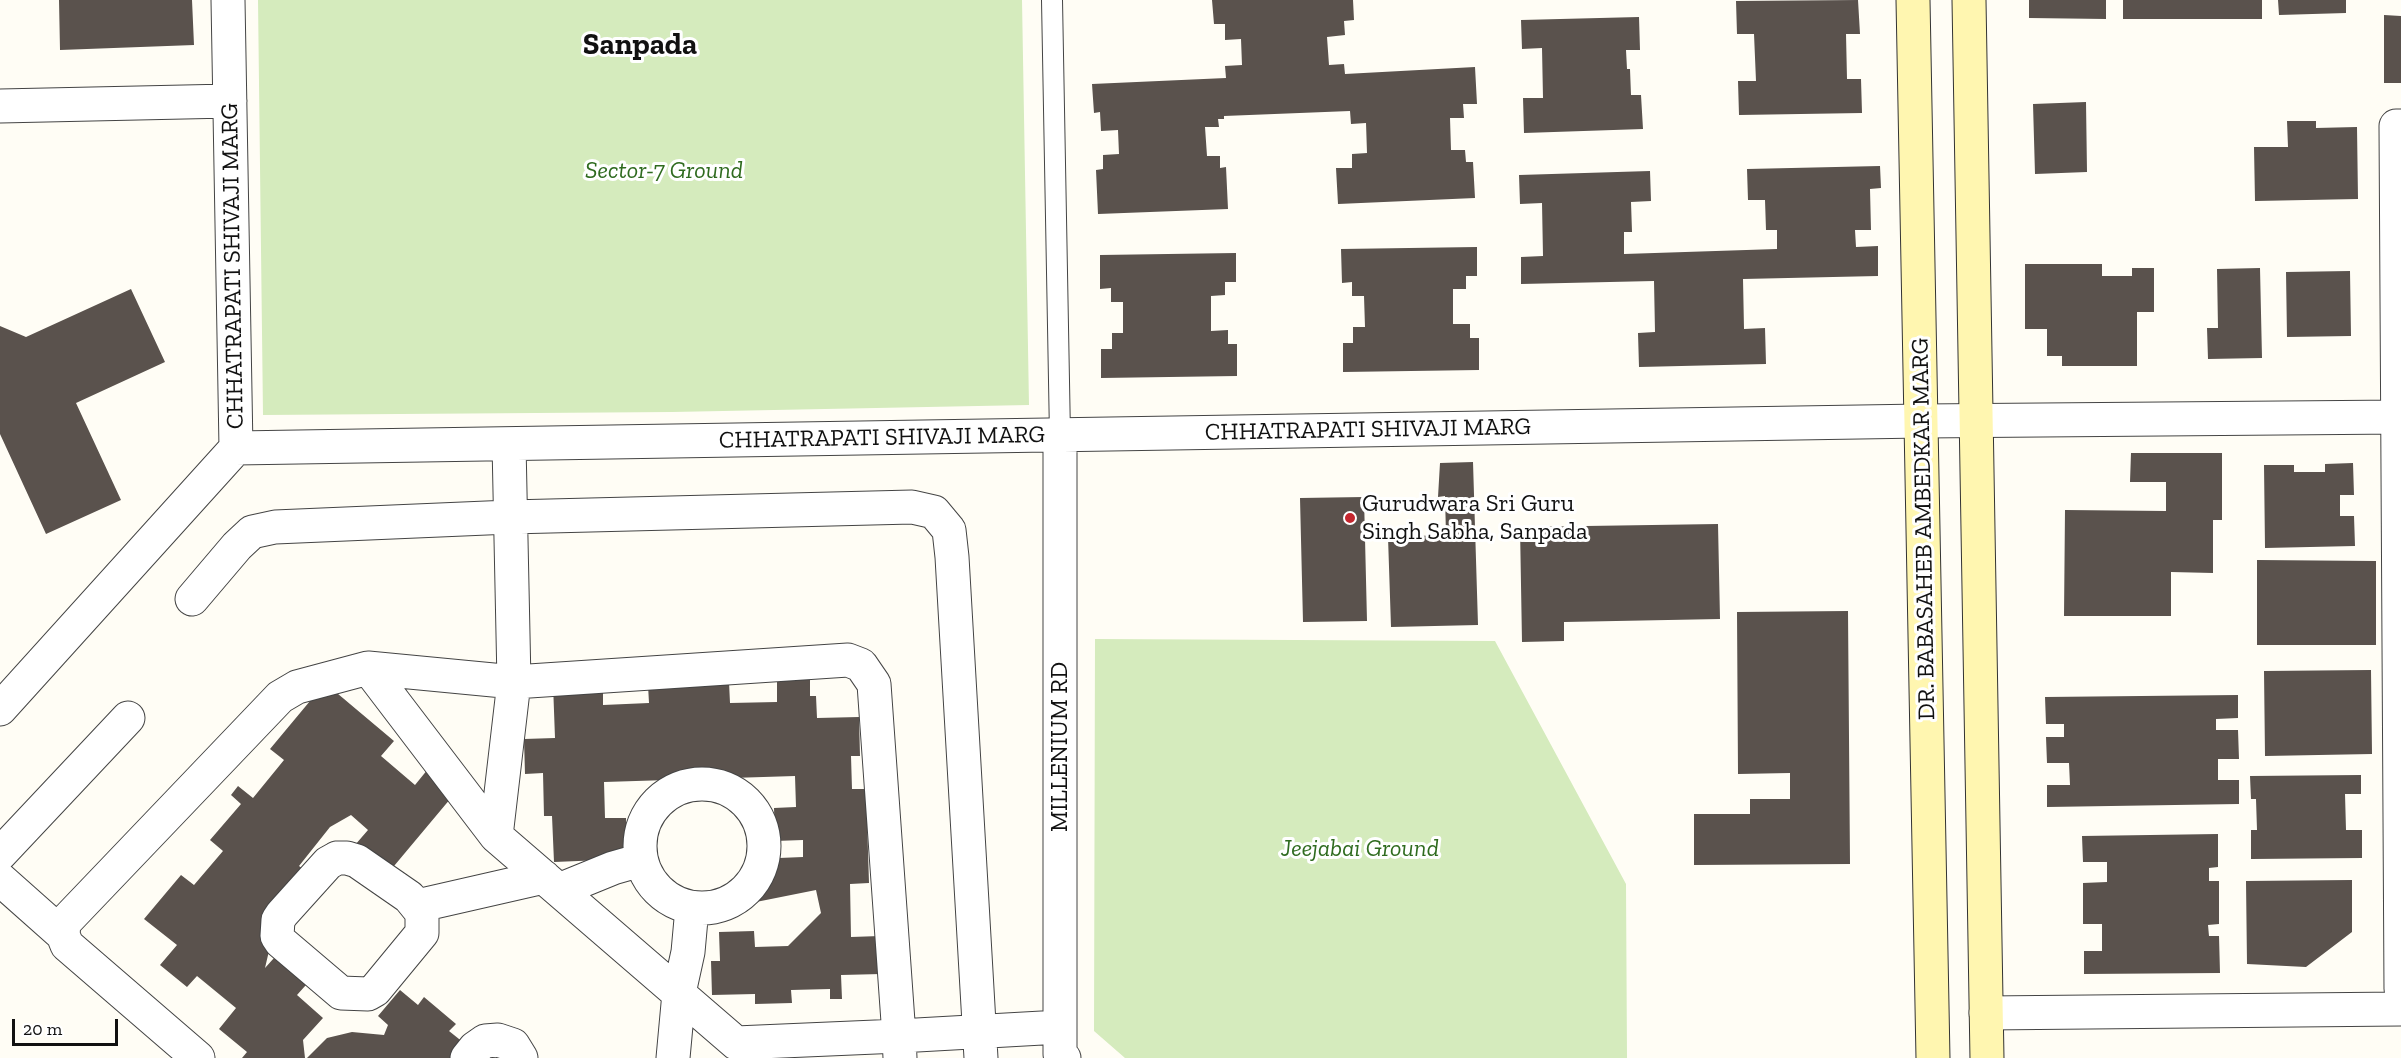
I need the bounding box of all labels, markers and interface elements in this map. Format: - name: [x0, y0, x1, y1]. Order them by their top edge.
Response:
- district label: Sanpada: [583, 27, 697, 63]
- street label: CHHATRAPATI SHIVAJI MARG: [216, 103, 250, 429]
- park label: Sector-7 Ground: [585, 157, 743, 185]
- street label: DR. BABASAHEB AMBEDKAR MARG: [1906, 338, 1942, 720]
- street label: CHHATRAPATI SHIVAJI MARG: [1205, 413, 1531, 447]
- street label: CHHATRAPATI SHIVAJI MARG: [719, 421, 1045, 455]
- place label: Gurudwara Sri Guru Singh Sabha, Sanpada: [1362, 490, 1588, 546]
- marker: Gurudwara Sri Guru Singh Sabha, Sanpada: [1343, 511, 1357, 525]
- street label: MILLENIUM RD: [1046, 662, 1074, 832]
- park label: Jeejabai Ground: [1281, 835, 1439, 863]
- scale bar: [15, 1007, 122, 1045]
- text: 20 m: [23, 1018, 62, 1040]

